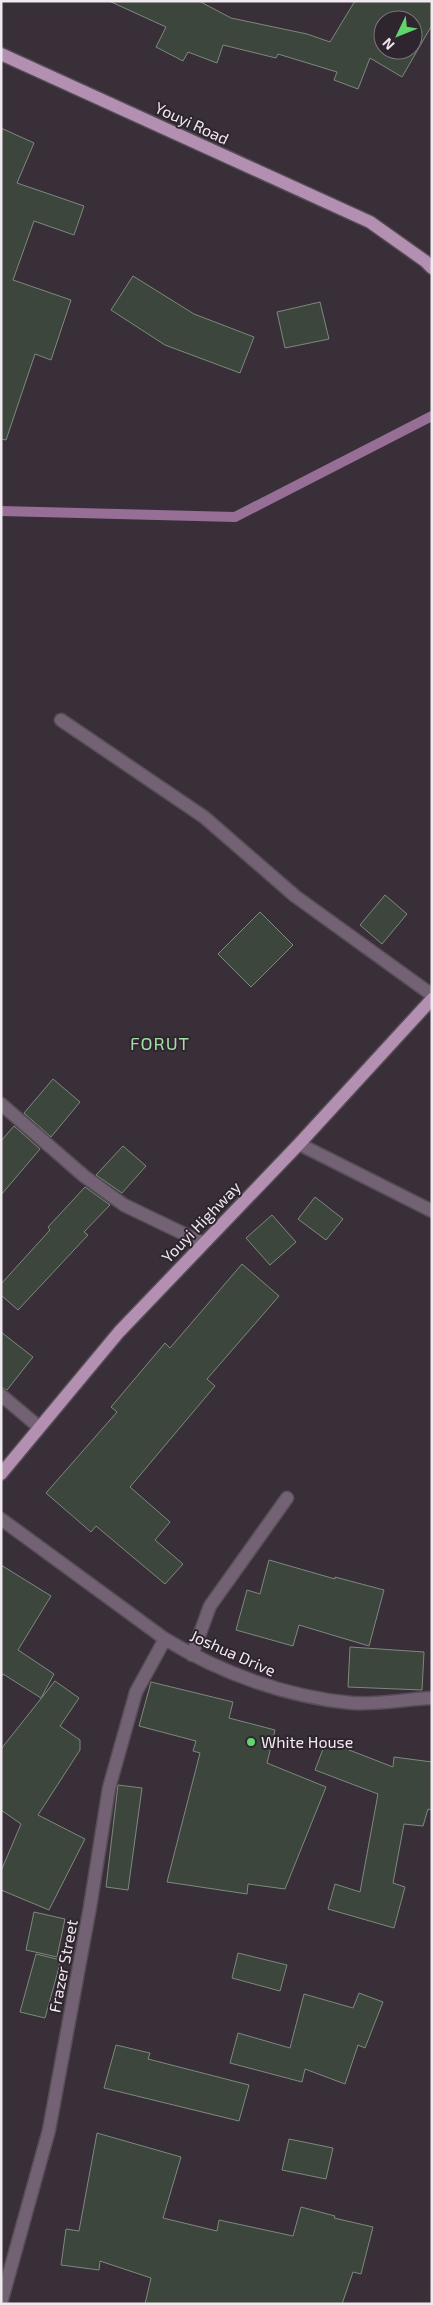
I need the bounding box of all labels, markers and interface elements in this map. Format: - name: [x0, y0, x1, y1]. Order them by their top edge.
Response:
- north arrow: [373, 10, 423, 60]
- text: N: [378, 35, 398, 54]
- street label: Youyi Road: [152, 97, 232, 148]
- district label: FORUT: [130, 1032, 190, 1054]
- street label: Youyi Highway: [157, 1177, 244, 1266]
- street label: Joshua Drive: [188, 1625, 279, 1680]
- place label: White House: [261, 1732, 353, 1751]
- marker: White House: [245, 1736, 257, 1748]
- street label: Frazer Street: [44, 1918, 81, 2014]

